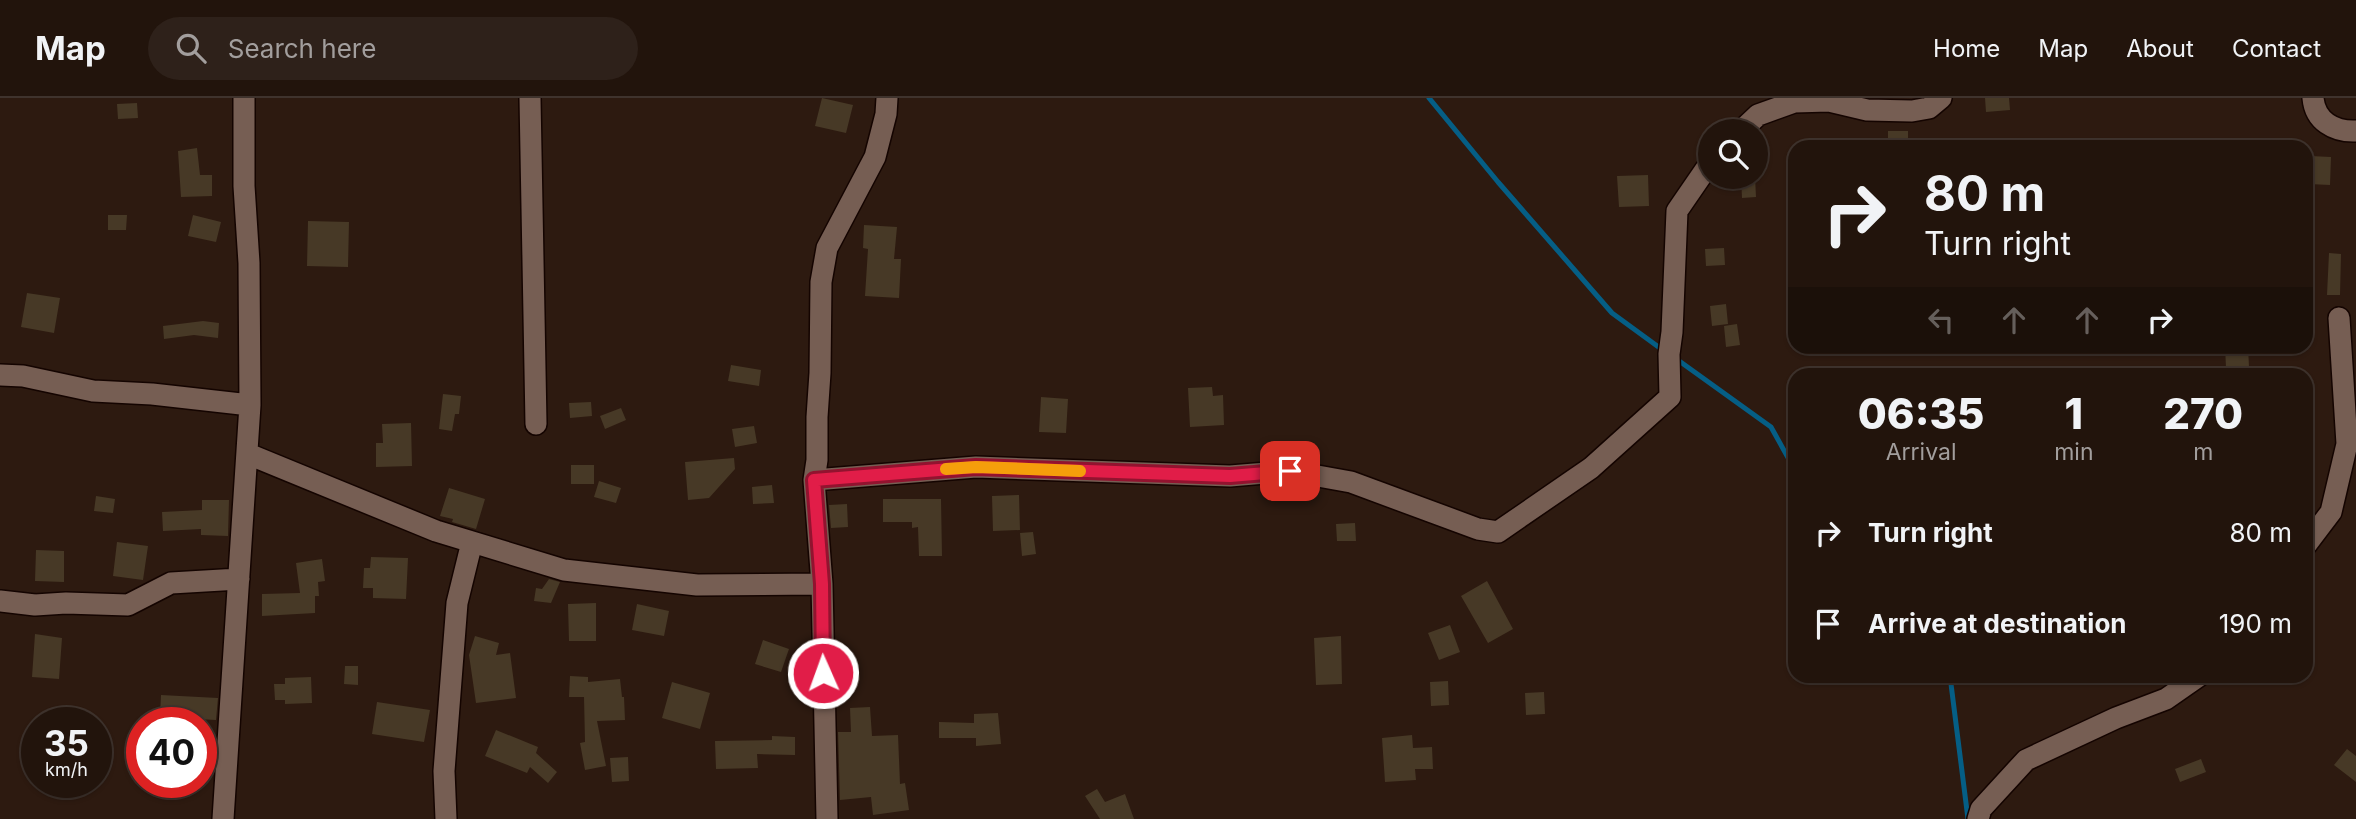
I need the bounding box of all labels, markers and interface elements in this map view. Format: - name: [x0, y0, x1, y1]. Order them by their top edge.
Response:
- search box: [148, 17, 638, 80]
- text: Map: [35, 28, 106, 68]
- icon: search: [172, 29, 210, 67]
- text: Search here: [228, 33, 376, 64]
- text: Home: [1933, 34, 2000, 63]
- text: Map: [2038, 34, 2088, 63]
- text: About: [2126, 34, 2194, 63]
- text: Contact: [2232, 34, 2321, 63]
- map controls: [1698, 119, 1768, 189]
- button: search: [1698, 119, 1768, 189]
- text: 80 m: [1924, 164, 2045, 223]
- icon: right: [1809, 168, 1900, 259]
- text: Turn right: [1924, 224, 2071, 263]
- icon: left: [1922, 301, 1960, 339]
- icon: ahead: [1995, 301, 2033, 339]
- icon: ahead: [2068, 301, 2106, 339]
- icon: right: [2141, 301, 2179, 339]
- text: 06:35: [1858, 388, 1984, 439]
- text: 1: [2065, 388, 2083, 439]
- text: 270: [2163, 388, 2243, 439]
- text: Arrival: [1886, 438, 1956, 466]
- text: min: [2054, 438, 2094, 466]
- text: m: [2193, 438, 2213, 466]
- pin: [1260, 441, 1320, 501]
- icon: arrive: [1271, 452, 1309, 490]
- icon: right: [1809, 514, 1847, 552]
- text: Turn right: [1868, 517, 1993, 548]
- text: 80 m: [2229, 517, 2292, 548]
- icon: arrive: [1809, 605, 1847, 643]
- text: Arrive at destination: [1868, 608, 2127, 639]
- text: 190 m: [2219, 608, 2292, 639]
- position arrow: [786, 636, 860, 710]
- speed limit sign: 40: [126, 707, 217, 798]
- text: 35: [44, 722, 89, 764]
- text: km/h: [45, 759, 88, 780]

